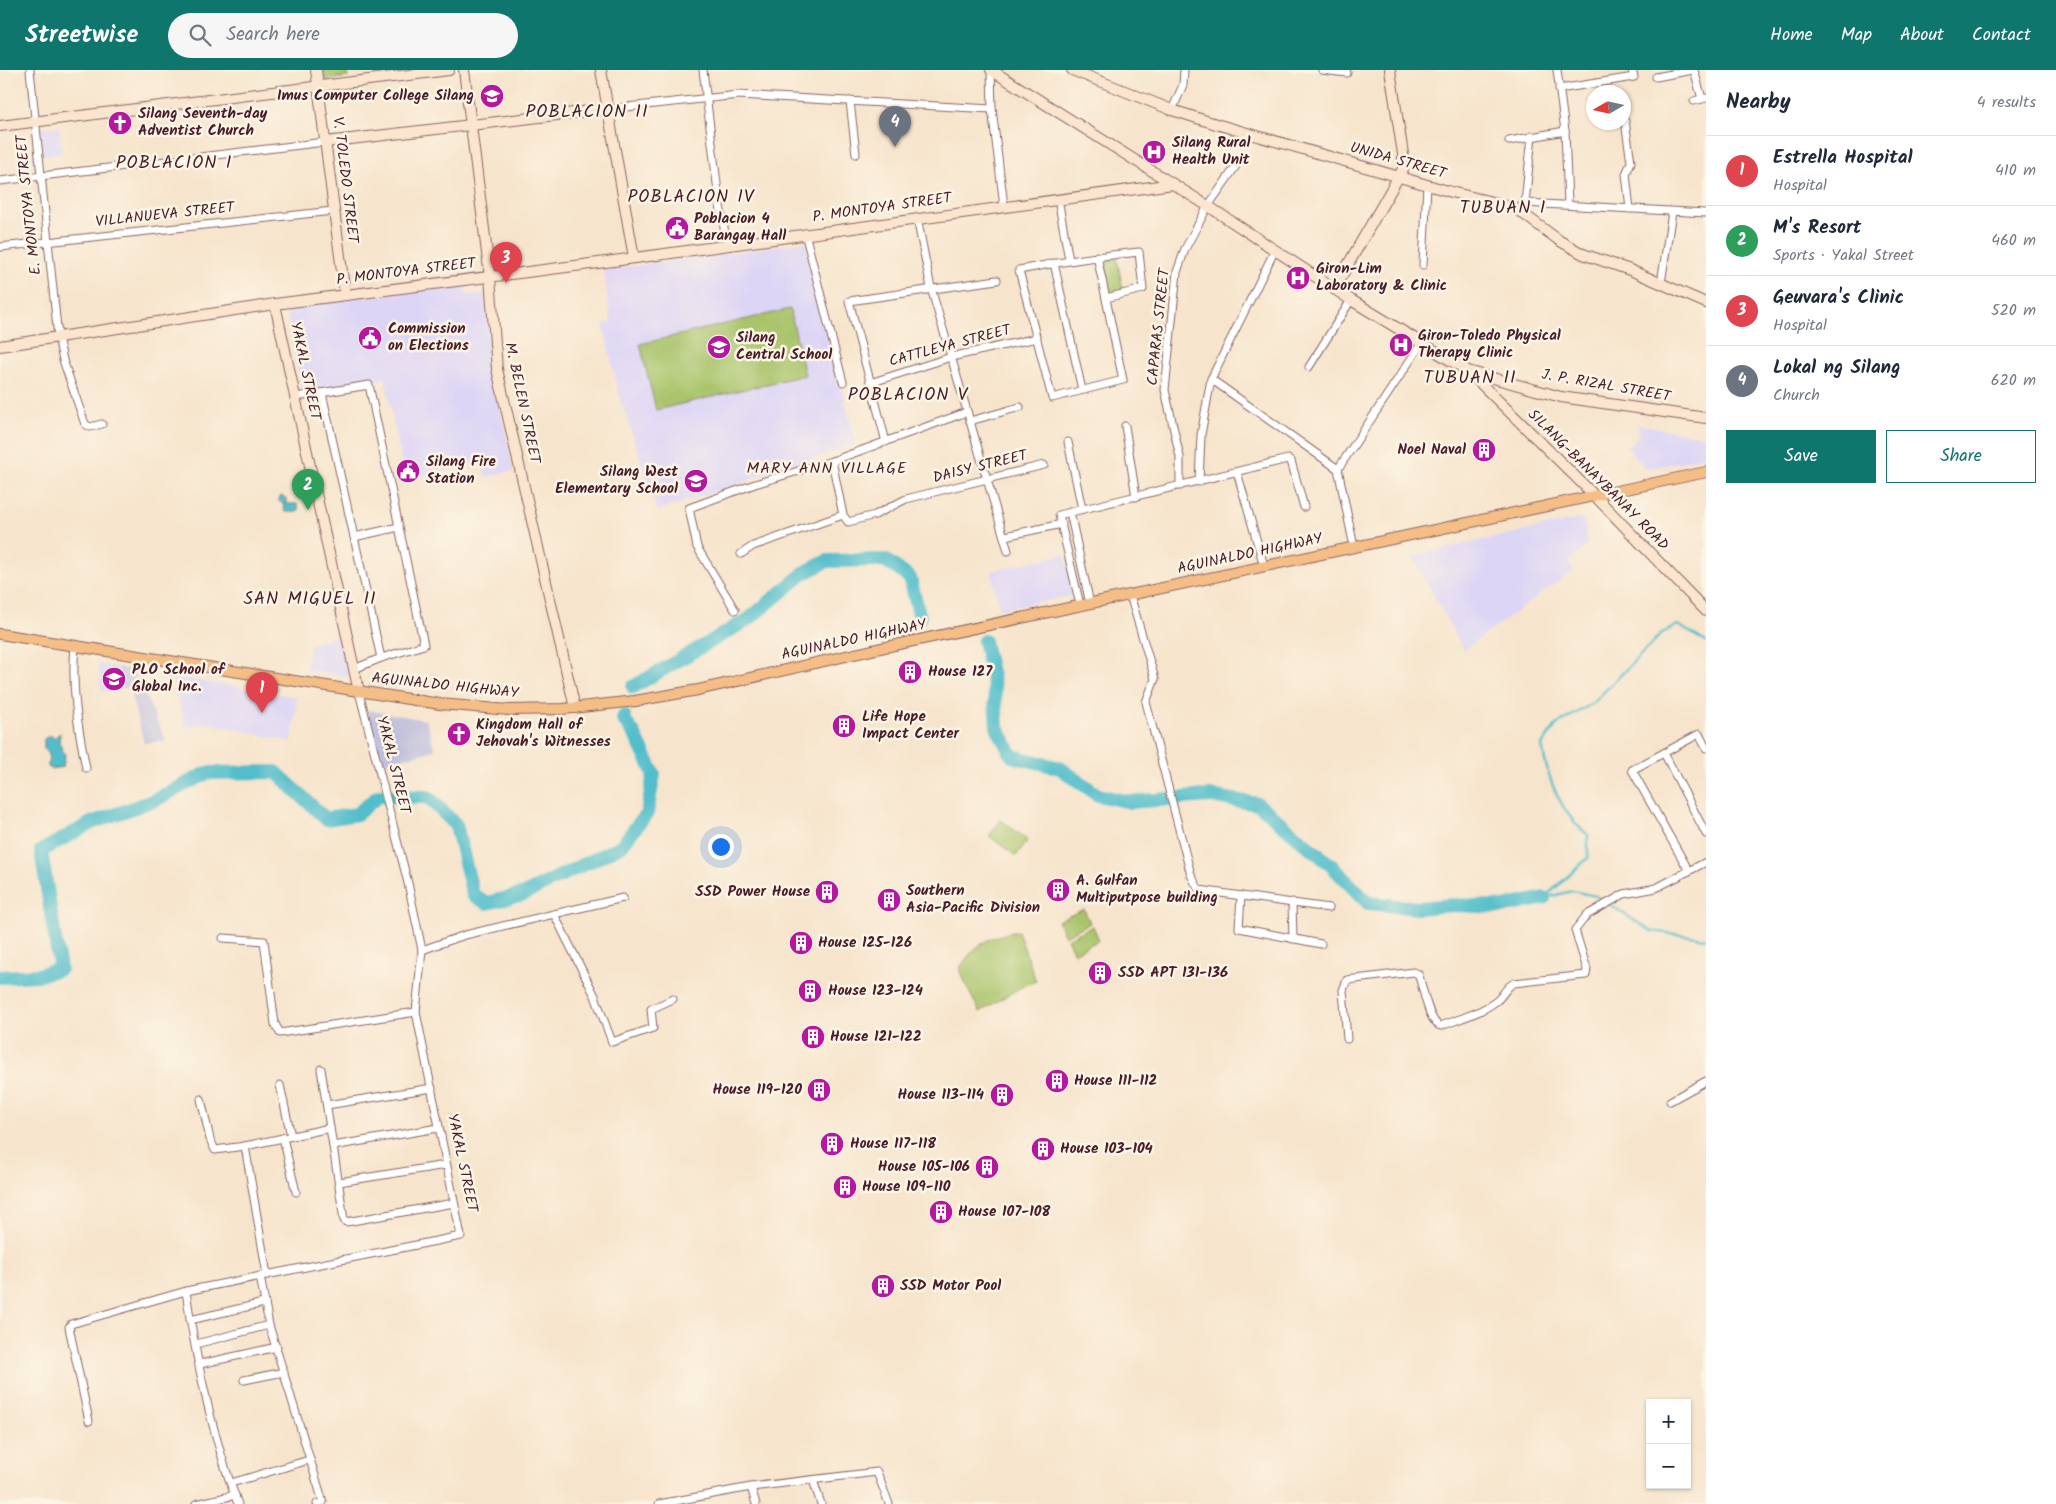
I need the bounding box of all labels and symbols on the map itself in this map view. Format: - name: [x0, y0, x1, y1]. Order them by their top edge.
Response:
- school or university icon: Imus Computer College Silang: [479, 83, 505, 109]
- place label: Imus Computer College Silang: [277, 84, 474, 108]
- north arrow: [1586, 85, 1631, 130]
- district label: POBLACION II: [525, 98, 649, 127]
- place label: Silang Seventh-day Adventist Church: [138, 102, 268, 143]
- pin: 4: [879, 106, 911, 147]
- church icon: Silang Seventh-day Adventist Church: [107, 110, 133, 136]
- street label: V. TOLEDO STREET: [325, 116, 365, 246]
- place label: Silang Rural Health Unit: [1172, 131, 1251, 172]
- street label: E. MONTOYA STREET: [9, 132, 48, 276]
- street label: UNIDA STREET: [1347, 136, 1451, 187]
- hospital icon: Silang Rural Health Unit: [1141, 139, 1167, 165]
- district label: POBLACION I: [116, 149, 232, 178]
- district label: POBLACION IV: [627, 183, 755, 212]
- street label: P. MONTOYA STREET: [811, 186, 955, 230]
- district label: TUBUAN I: [1460, 194, 1546, 223]
- street label: VILLANUEVA STREET: [94, 196, 238, 234]
- place label: Poblacion 4 Barangay Hall: [694, 207, 786, 248]
- public building icon: Poblacion 4 Barangay Hall: [664, 215, 690, 241]
- pin: 3: [490, 242, 522, 283]
- street label: P. MONTOYA STREET: [335, 251, 479, 292]
- place label: Giron-Lim Laboratory & Clinic: [1316, 257, 1447, 298]
- street label: CAPARAS STREET: [1141, 265, 1177, 387]
- hospital icon: Giron-Lim Laboratory & Clinic: [1285, 265, 1311, 291]
- place label: Commission on Elections: [388, 317, 469, 358]
- street label: CATTLEYA STREET: [886, 318, 1015, 374]
- street label: YAKAL STREET: [283, 319, 328, 424]
- place label: Giron-Toledo Physical Therapy Clinic: [1418, 324, 1561, 365]
- public building icon: Commission on Elections: [357, 325, 383, 351]
- place label: Silang Central School: [736, 326, 832, 367]
- hospital icon: Giron-Toledo Physical Therapy Clinic: [1388, 332, 1414, 358]
- school or university icon: Silang Central School: [706, 334, 732, 360]
- street label: M. BELEN STREET: [497, 340, 547, 468]
- street label: J. P. RIZAL STREET: [1540, 363, 1674, 410]
- district label: TUBUAN II: [1423, 364, 1517, 393]
- district label: POBLACION V: [848, 381, 969, 410]
- street label: SILANG-BANAYBANAY ROAD: [1522, 404, 1675, 557]
- building icon: Noel Naval: [1471, 437, 1497, 463]
- place label: Noel Naval: [1398, 438, 1466, 462]
- street label: DAISY STREET: [930, 443, 1032, 490]
- place label: Silang Fire Station: [426, 450, 497, 491]
- district label: MARY ANN VILLAGE: [747, 456, 907, 481]
- public building icon: Silang Fire Station: [395, 458, 421, 484]
- place label: Silang West Elementary School: [555, 460, 678, 501]
- school or university icon: Silang West Elementary School: [683, 468, 709, 494]
- pin: 2: [292, 469, 324, 510]
- street label: AGUINALDO HIGHWAY: [1175, 527, 1326, 581]
- district label: SAN MIGUEL II: [243, 585, 377, 614]
- street label: AGUINALDO HIGHWAY: [779, 613, 930, 667]
- place label: PLO School of Global Inc.: [132, 658, 226, 699]
- building icon: House 127: [897, 659, 923, 685]
- place label: House 127: [928, 660, 993, 684]
- school or university icon: PLO School of Global Inc.: [101, 666, 127, 692]
- street label: AGUINALDO HIGHWAY: [370, 666, 521, 706]
- pin: 1: [246, 672, 278, 713]
- place label: Life Hope Impact Center: [862, 705, 959, 746]
- street label: YAKAL STREET: [369, 713, 417, 818]
- place label: Kingdom Hall of Jehovah's Witnesses: [476, 713, 611, 754]
- building icon: Life Hope Impact Center: [831, 713, 857, 739]
- church icon: Kingdom Hall of Jehovah's Witnesses: [446, 721, 472, 747]
- your location: [708, 834, 734, 860]
- place label: A. Gulfan Multiputpose building: [1076, 869, 1218, 910]
- building icon: A. Gulfan Multiputpose building: [1045, 877, 1071, 903]
- building icon: SSD Power House: [814, 879, 840, 905]
- place label: Southern Asia-Pacific Division: [906, 879, 1040, 920]
- place label: SSD Power House: [695, 880, 811, 904]
- building icon: Southern Asia-Pacific Division: [876, 887, 902, 913]
- building icon: House 125-126: [788, 930, 814, 956]
- place label: House 125-126: [818, 931, 912, 955]
- building icon: SSD APT 131-136: [1087, 960, 1113, 986]
- place label: SSD APT 131-136: [1118, 961, 1228, 985]
- building icon: House 123-124: [797, 978, 823, 1004]
- place label: House 123-124: [828, 979, 923, 1003]
- building icon: House 121-122: [800, 1024, 826, 1050]
- place label: House 121-122: [830, 1025, 922, 1049]
- building icon: House 111-112: [1044, 1068, 1070, 1094]
- place label: House 111-112: [1074, 1069, 1158, 1093]
- building icon: House 119-120: [806, 1077, 832, 1103]
- place label: House 119-120: [712, 1078, 802, 1102]
- building icon: House 113-114: [989, 1082, 1015, 1108]
- place label: House 113-114: [898, 1083, 984, 1107]
- street label: YAKAL STREET: [440, 1111, 485, 1216]
- building icon: House 117-118: [819, 1131, 845, 1157]
- place label: House 117-118: [850, 1132, 936, 1156]
- building icon: House 103-104: [1030, 1136, 1056, 1162]
- place label: House 103-104: [1060, 1137, 1153, 1161]
- building icon: House 105-106: [974, 1154, 1000, 1180]
- place label: House 105-106: [878, 1155, 970, 1179]
- building icon: House 109-110: [832, 1174, 858, 1200]
- place label: House 109-110: [862, 1175, 951, 1199]
- building icon: House 107-108: [928, 1199, 954, 1225]
- place label: House 107-108: [958, 1200, 1050, 1224]
- building icon: SSD Motor Pool: [870, 1273, 896, 1299]
- place label: SSD Motor Pool: [900, 1274, 1001, 1298]

